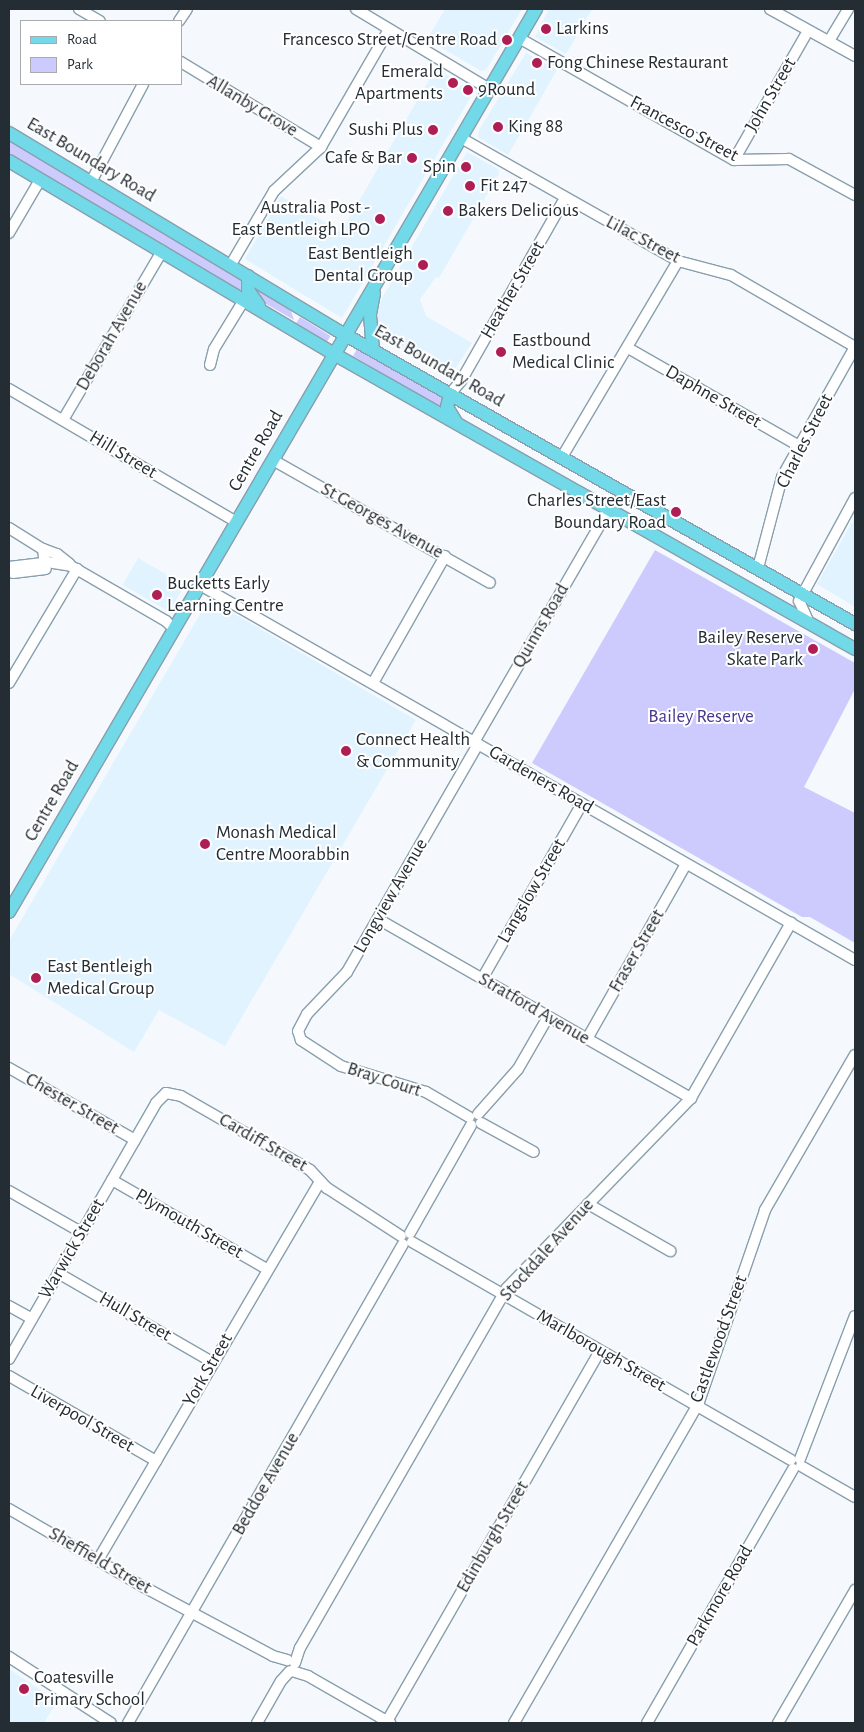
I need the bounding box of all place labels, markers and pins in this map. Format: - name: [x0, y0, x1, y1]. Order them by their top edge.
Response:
- place label: Larkins: [556, 18, 609, 40]
- marker: Larkins: [540, 23, 552, 35]
- place label: Francesco Street/Centre Road: [282, 29, 497, 51]
- marker: Francesco Street/Centre Road: [501, 34, 513, 46]
- place label: Fong Chinese Restaurant: [547, 52, 728, 74]
- marker: Fong Chinese Restaurant: [531, 57, 543, 69]
- place label: Emerald Apartments: [355, 61, 443, 105]
- marker: Emerald Apartments: [447, 77, 459, 89]
- place label: 9Round: [478, 79, 535, 101]
- marker: 9Round: [462, 84, 474, 96]
- place label: King 88: [508, 116, 563, 138]
- place label: Sushi Plus: [348, 119, 423, 141]
- marker: King 88: [492, 121, 504, 133]
- marker: Sushi Plus: [427, 124, 439, 136]
- place label: Cafe & Bar: [325, 147, 402, 169]
- marker: Cafe & Bar: [406, 152, 418, 164]
- place label: Spin: [423, 156, 456, 178]
- marker: Spin: [460, 161, 472, 173]
- place label: Fit 247: [480, 175, 528, 197]
- marker: Fit 247: [464, 180, 476, 192]
- place label: Australia Post - East Bentleigh LPO: [231, 197, 370, 241]
- place label: Bakers Delicious: [458, 200, 579, 222]
- marker: Bakers Delicious: [442, 205, 454, 217]
- marker: Australia Post - East Bentleigh LPO: [374, 213, 386, 225]
- place label: East Bentleigh Dental Group: [307, 243, 413, 287]
- marker: East Bentleigh Dental Group: [417, 259, 429, 271]
- place label: Eastbound Medical Clinic: [512, 330, 614, 374]
- marker: Eastbound Medical Clinic: [494, 345, 508, 359]
- place label: Charles Street/East Boundary Road: [527, 490, 666, 534]
- marker: Charles Street/East Boundary Road: [670, 506, 682, 518]
- place label: Bucketts Early Learning Centre: [167, 573, 284, 617]
- marker: Bucketts Early Learning Centre: [151, 589, 163, 601]
- place label: Bailey Reserve Skate Park: [697, 627, 803, 671]
- marker: Bailey Reserve Skate Park: [807, 643, 819, 655]
- place label: Connect Health & Community: [356, 729, 470, 773]
- marker: Connect Health & Community: [340, 745, 352, 757]
- place label: Monash Medical Centre Moorabbin: [216, 822, 350, 866]
- marker: Monash Medical Centre Moorabbin: [198, 837, 212, 851]
- place label: East Bentleigh Medical Group: [47, 956, 154, 1000]
- marker: East Bentleigh Medical Group: [29, 971, 43, 985]
- place label: Coatesville Primary School: [34, 1667, 145, 1711]
- marker: Coatesville Primary School: [18, 1683, 30, 1695]

